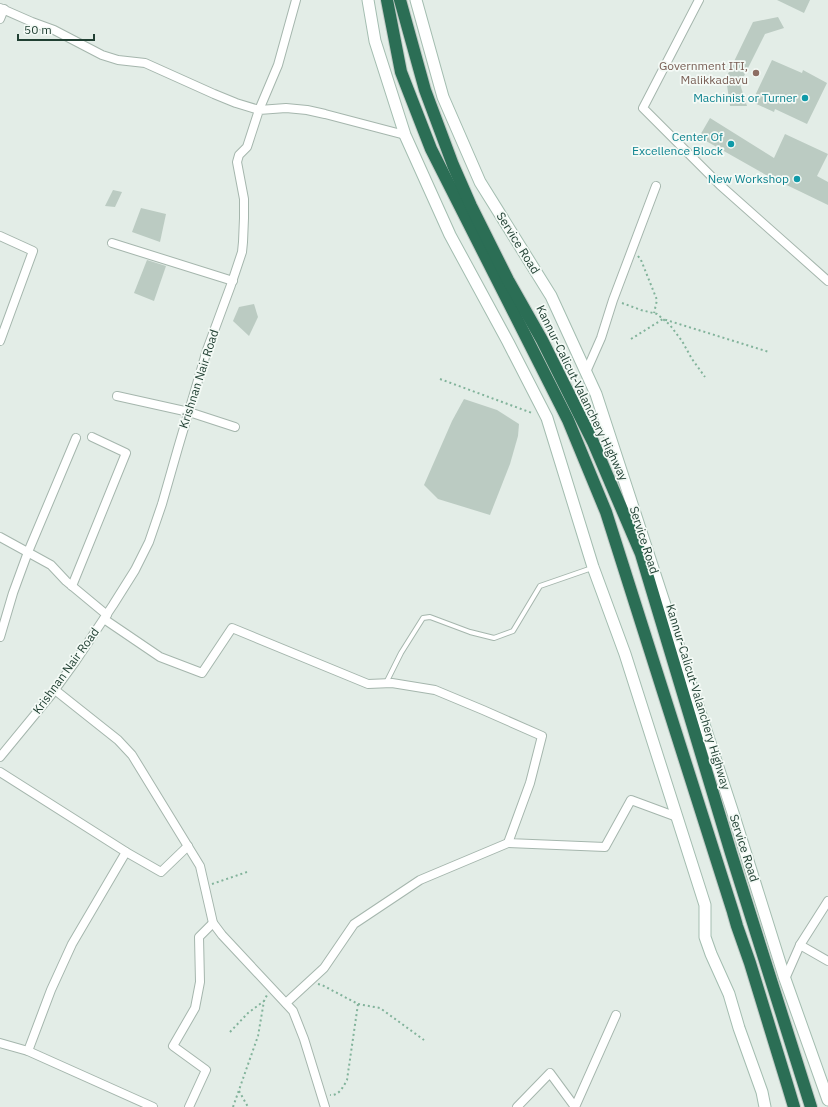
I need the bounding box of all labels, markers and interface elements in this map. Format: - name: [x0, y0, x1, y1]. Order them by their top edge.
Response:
- scale bar: [18, 16, 94, 42]
- text: 50 m: [24, 22, 52, 37]
- place label: Government ITI, Malikkadavu: [659, 58, 748, 87]
- marker: Government ITI, Malikkadavu: [751, 68, 761, 78]
- place label: Machinist or Turner: [693, 90, 798, 105]
- marker: Machinist or Turner: [800, 93, 810, 103]
- place label: Center Of Excellence Block: [632, 129, 724, 158]
- marker: Center Of Excellence Block: [726, 139, 736, 149]
- place label: New Workshop: [708, 171, 789, 186]
- marker: New Workshop: [792, 174, 802, 184]
- street label: Service Road: [494, 209, 543, 276]
- street label: Kannur-Calicut-Valanchery Highway: [533, 303, 632, 483]
- street label: Krishnan Nair Road: [175, 327, 222, 430]
- street label: Service Road: [627, 504, 662, 575]
- street label: Kannur-Calicut-Valanchery Highway: [663, 602, 734, 792]
- street label: Krishnan Nair Road: [29, 625, 102, 717]
- street label: Service Road: [727, 812, 762, 883]

